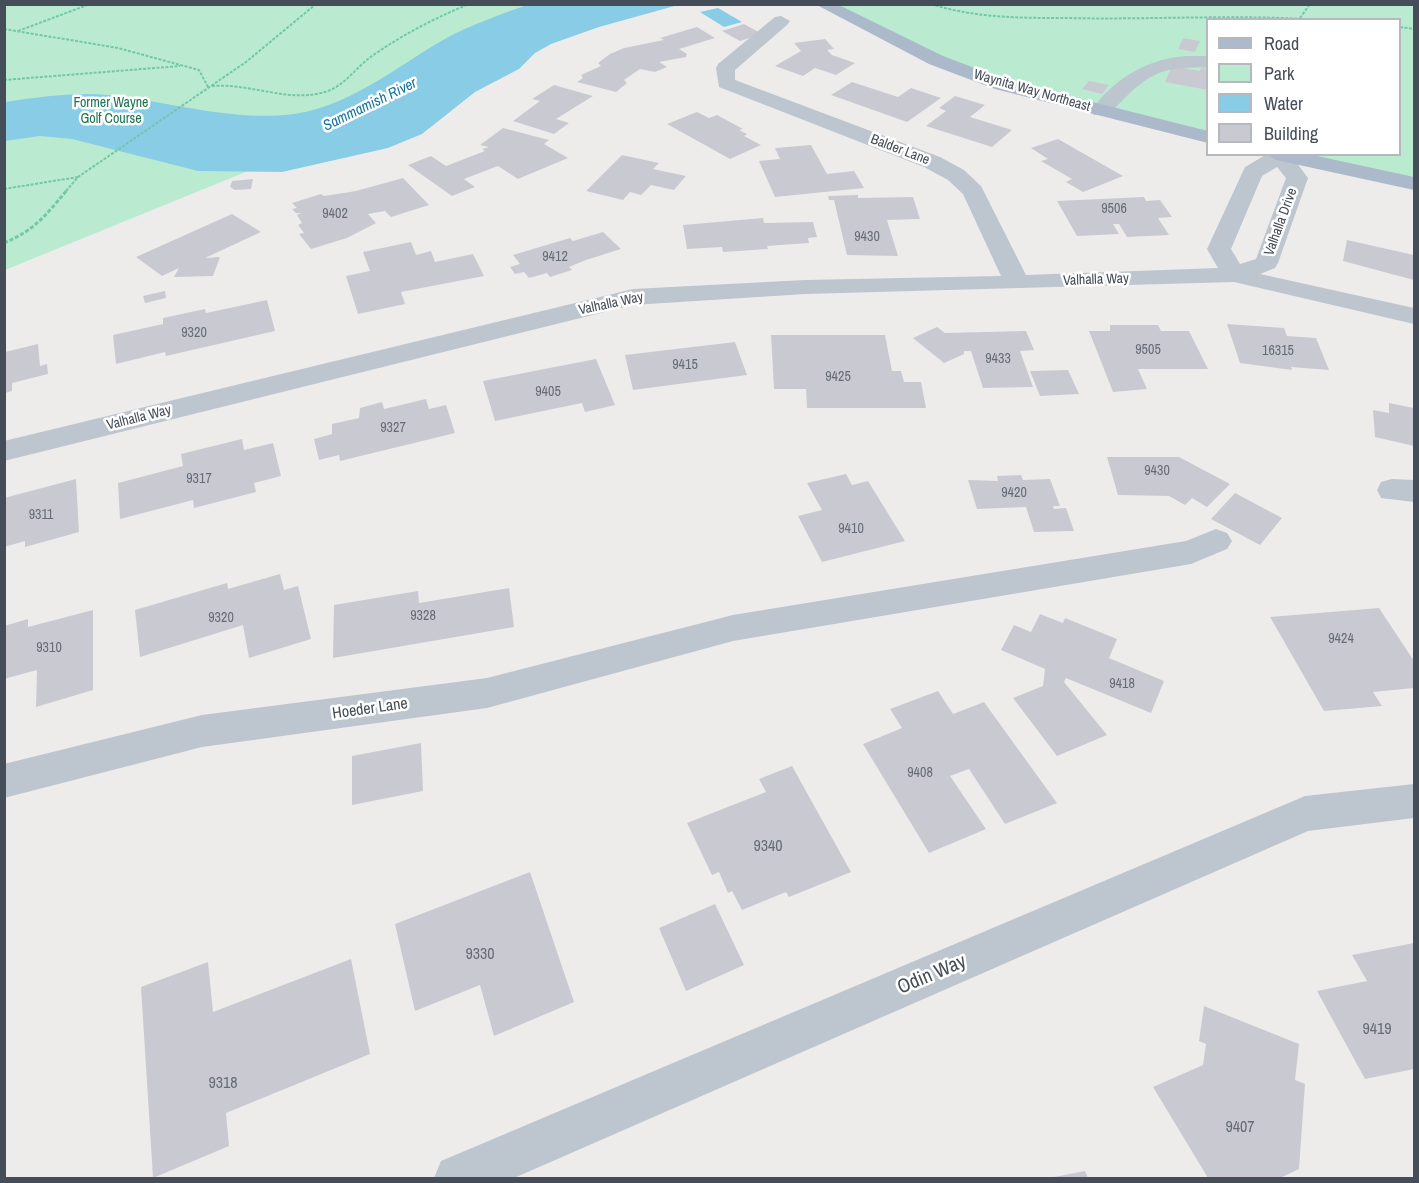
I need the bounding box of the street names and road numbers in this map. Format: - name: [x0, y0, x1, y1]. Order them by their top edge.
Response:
- street label: Waynita Way Northeast: [972, 66, 1092, 116]
- street label: Balder Lane: [868, 131, 932, 169]
- street label: Valhalla Drive: [1261, 186, 1301, 258]
- street label: Valhalla Way: [1063, 270, 1129, 290]
- street label: Valhalla Way: [577, 289, 645, 319]
- street label: Valhalla Way: [105, 402, 173, 434]
- street label: Hoeder Lane: [331, 694, 409, 724]
- street label: Odin Way: [894, 950, 970, 1000]

